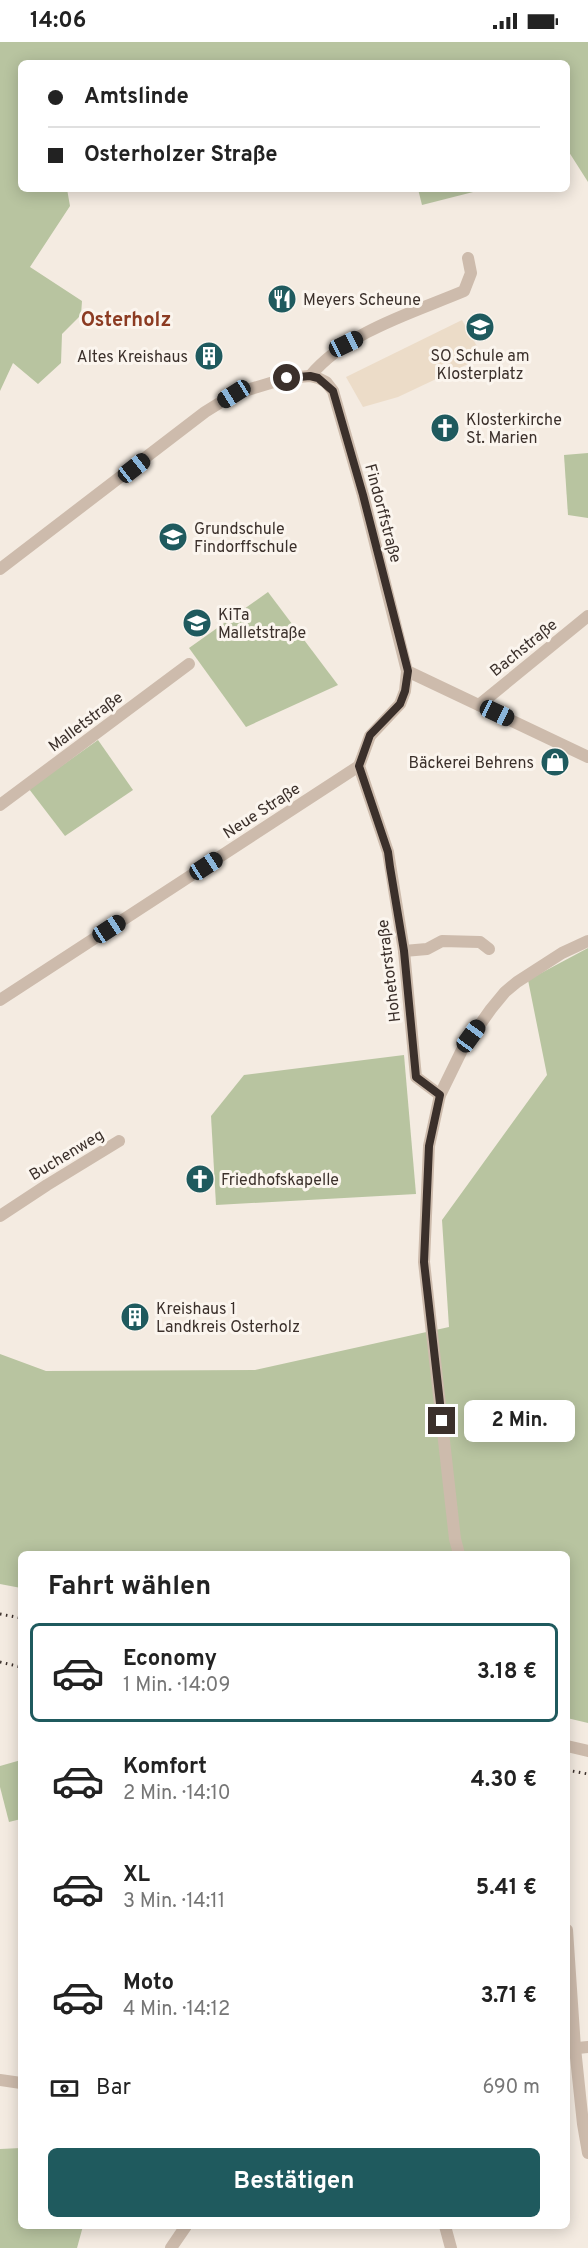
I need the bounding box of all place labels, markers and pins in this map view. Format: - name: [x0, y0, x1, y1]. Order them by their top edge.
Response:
- restaurant icon: Meyers Scheune: [266, 283, 298, 315]
- place label: Meyers Scheune: [303, 291, 421, 311]
- school or university icon: SO Schule am Klosterplatz: [464, 311, 496, 343]
- building icon: Altes Kreishaus: [193, 340, 225, 372]
- place label: SO Schule am Klosterplatz: [430, 347, 530, 385]
- place label: Altes Kreishaus: [77, 348, 188, 368]
- place label: Klosterkirche St. Marien: [466, 411, 562, 449]
- church icon: Klosterkirche St. Marien: [429, 412, 461, 444]
- place label: Grundschule Findorffschule: [194, 520, 297, 558]
- school or university icon: Grundschule Findorffschule: [157, 521, 189, 553]
- place label: KiTa Malletstraße: [218, 606, 306, 644]
- school or university icon: KiTa Malletstraße: [181, 607, 213, 639]
- shop icon: Bäckerei Behrens: [539, 746, 571, 778]
- place label: Bäckerei Behrens: [408, 754, 534, 774]
- church icon: Friedhofskapelle: [184, 1163, 216, 1195]
- place label: Friedhofskapelle: [221, 1171, 339, 1191]
- place label: Kreishaus 1 Landkreis Osterholz: [156, 1300, 300, 1338]
- building icon: Kreishaus 1 Landkreis Osterholz: [119, 1301, 151, 1333]

